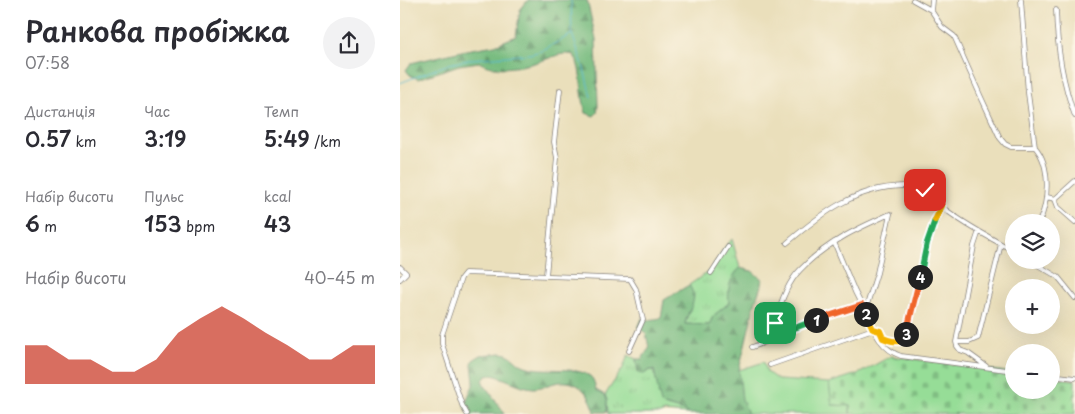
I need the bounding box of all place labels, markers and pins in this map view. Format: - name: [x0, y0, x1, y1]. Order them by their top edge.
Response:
- pin: [904, 169, 946, 211]
- pin: 4: [908, 264, 932, 290]
- pin: [754, 302, 796, 344]
- pin: 2: [854, 302, 878, 326]
- pin: 1: [804, 308, 828, 332]
- pin: 3: [894, 322, 918, 346]

